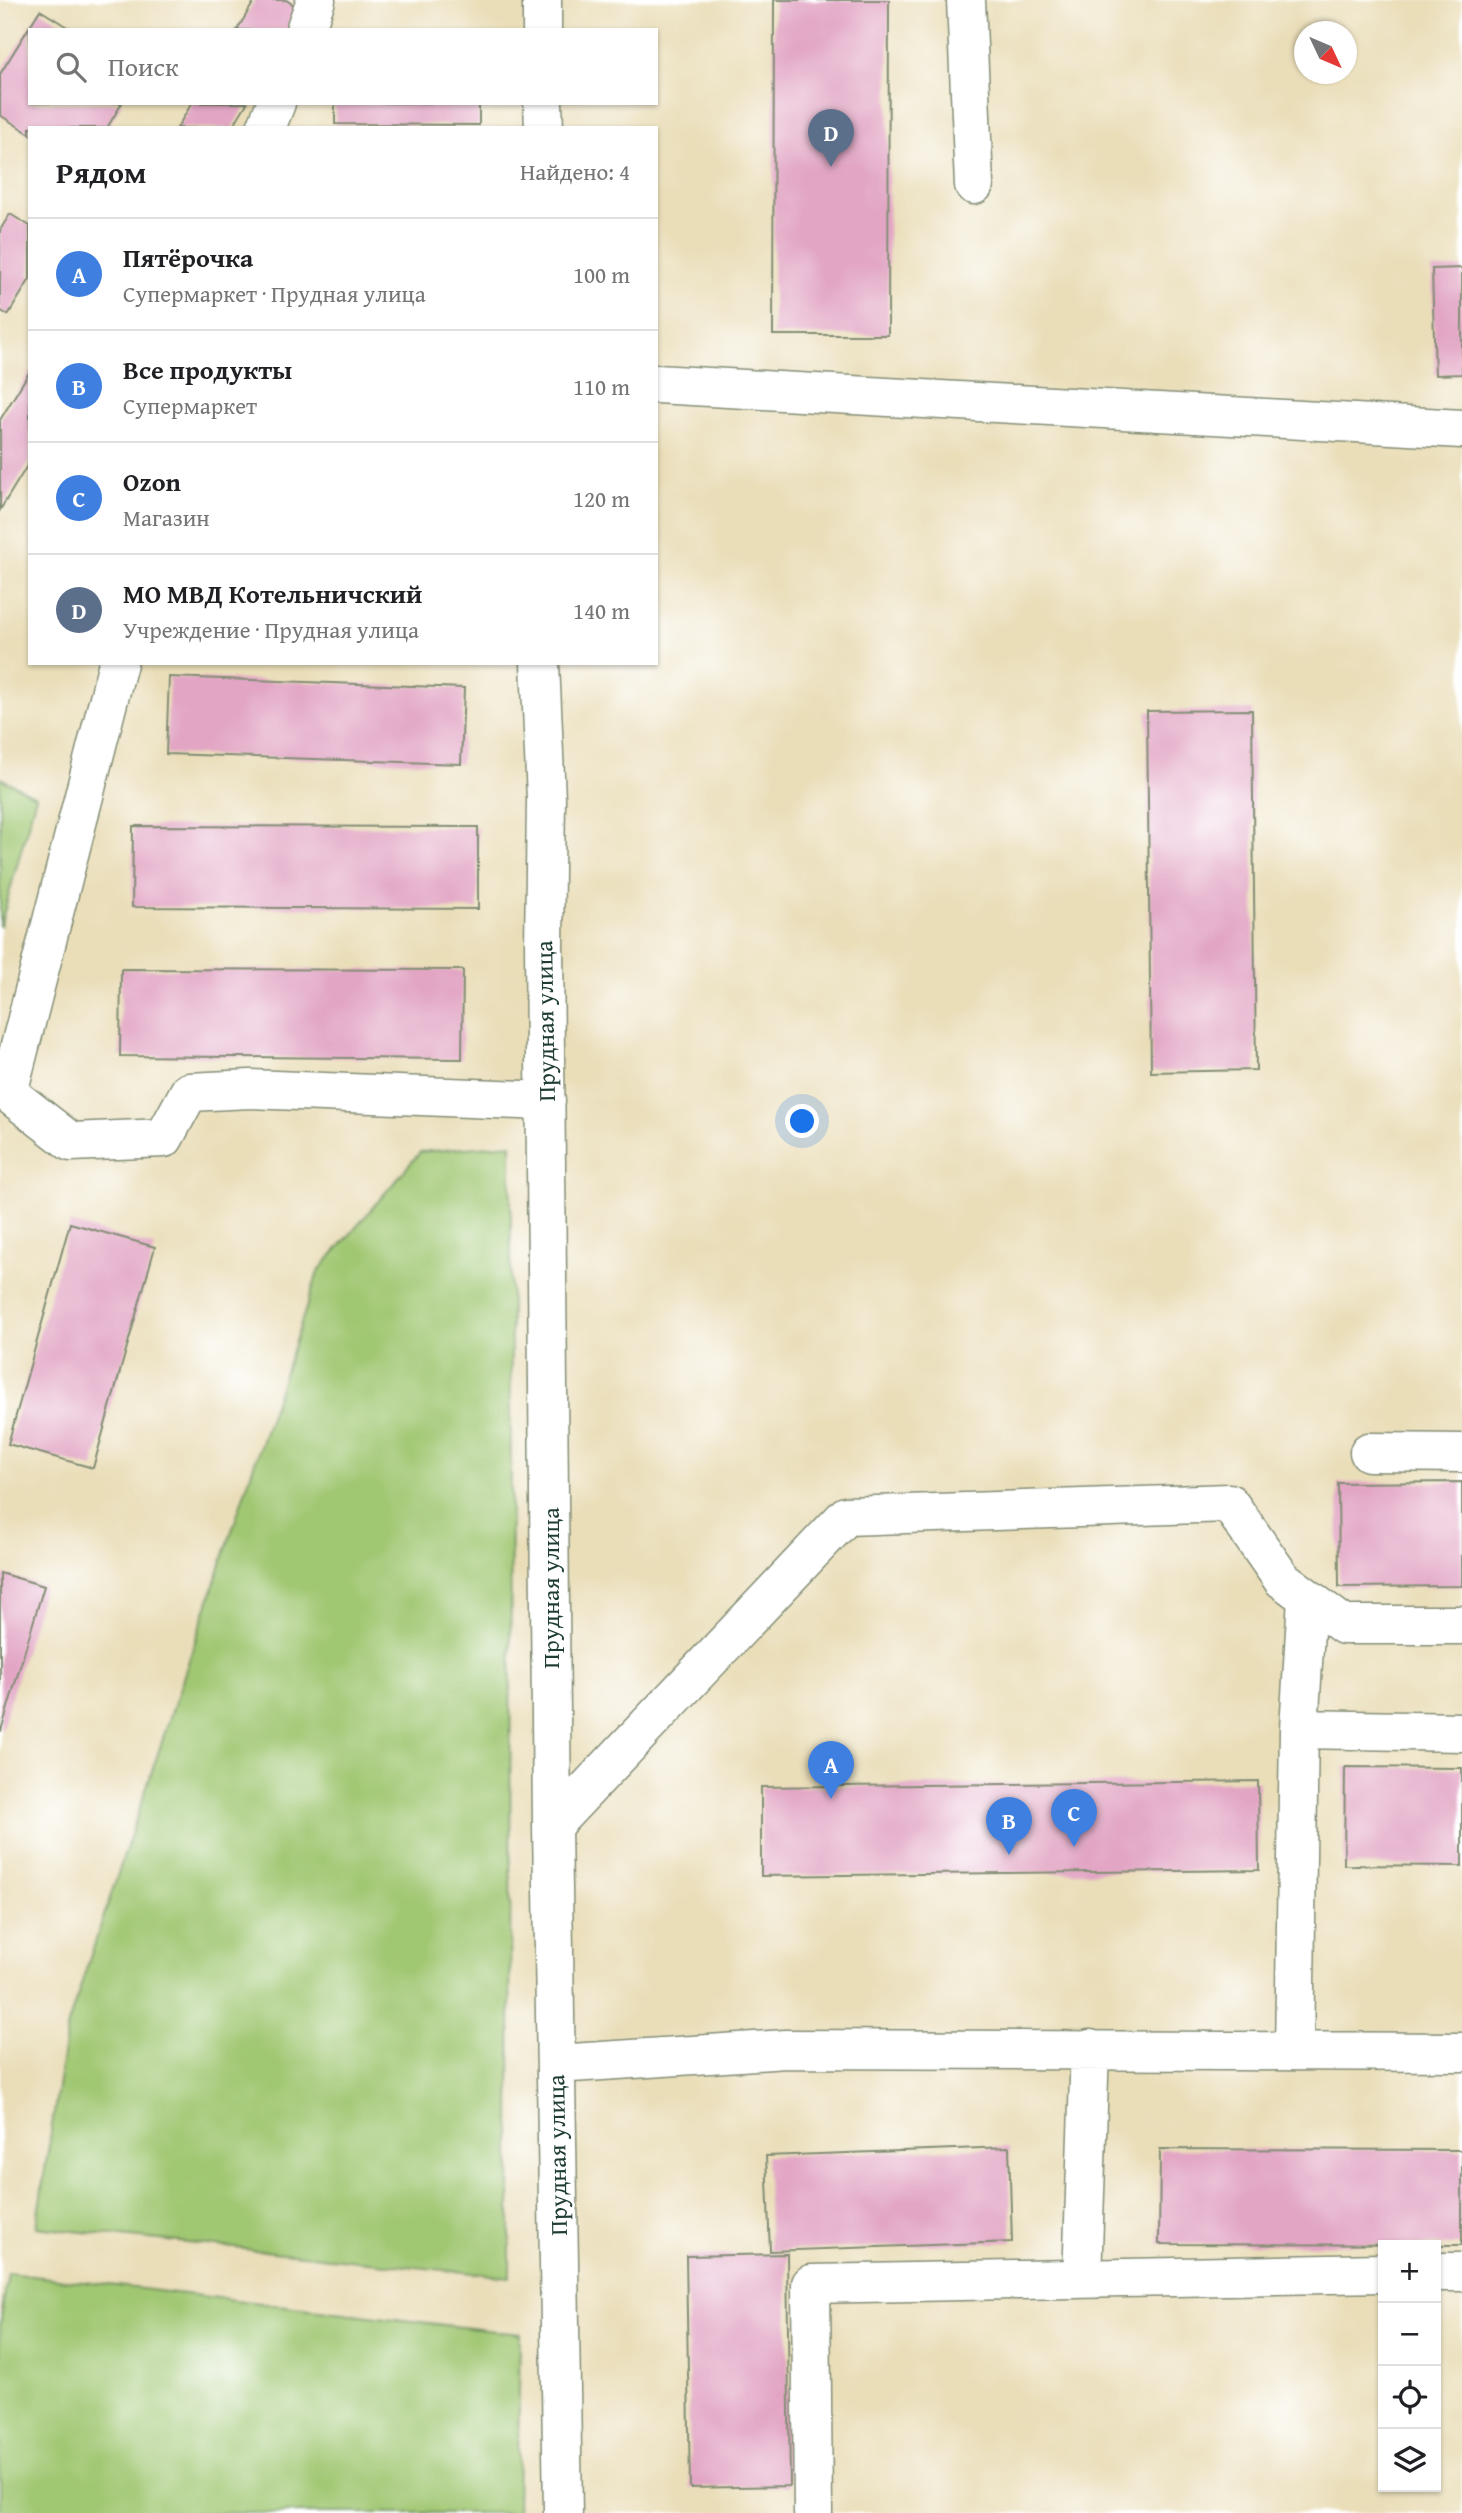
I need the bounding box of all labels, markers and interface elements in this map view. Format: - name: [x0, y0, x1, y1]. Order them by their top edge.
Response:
- north arrow: [1294, 21, 1357, 84]
- search box: [28, 28, 658, 105]
- text: Поиск: [108, 47, 179, 86]
- icon: search: [52, 48, 90, 86]
- pin: D: [808, 109, 854, 167]
- text: Рядом: [56, 150, 147, 194]
- text: Найдено: 4: [520, 155, 630, 188]
- text: Пятёрочка: [123, 238, 253, 277]
- text: A: [72, 258, 86, 291]
- text: 100 m: [573, 258, 630, 291]
- text: Супермаркет · Прудная улица: [123, 277, 426, 310]
- text: Все продукты: [123, 350, 292, 389]
- text: B: [72, 370, 86, 403]
- text: 110 m: [573, 370, 630, 403]
- text: Супермаркет: [123, 389, 257, 422]
- text: Ozon: [123, 462, 181, 501]
- text: C: [72, 482, 86, 515]
- text: 120 m: [573, 482, 630, 515]
- text: Магазин: [123, 501, 210, 534]
- text: МО МВД Котельничский: [123, 574, 422, 613]
- text: D: [72, 594, 86, 627]
- text: 140 m: [573, 594, 630, 627]
- text: Учреждение · Прудная улица: [123, 613, 419, 646]
- street label: Прудная улица: [526, 940, 564, 1102]
- your location: [785, 1104, 819, 1138]
- street label: Прудная улица: [533, 1507, 568, 1669]
- pin: A: [808, 1741, 854, 1799]
- pin: C: [1051, 1789, 1097, 1847]
- pin: B: [986, 1797, 1032, 1855]
- street label: Прудная улица: [538, 2074, 576, 2236]
- map controls: [1378, 2240, 1441, 2492]
- button: +: [1378, 2240, 1441, 2303]
- button: −: [1378, 2303, 1441, 2366]
- button: locate: [1378, 2366, 1441, 2429]
- button: layers: [1378, 2429, 1441, 2492]

